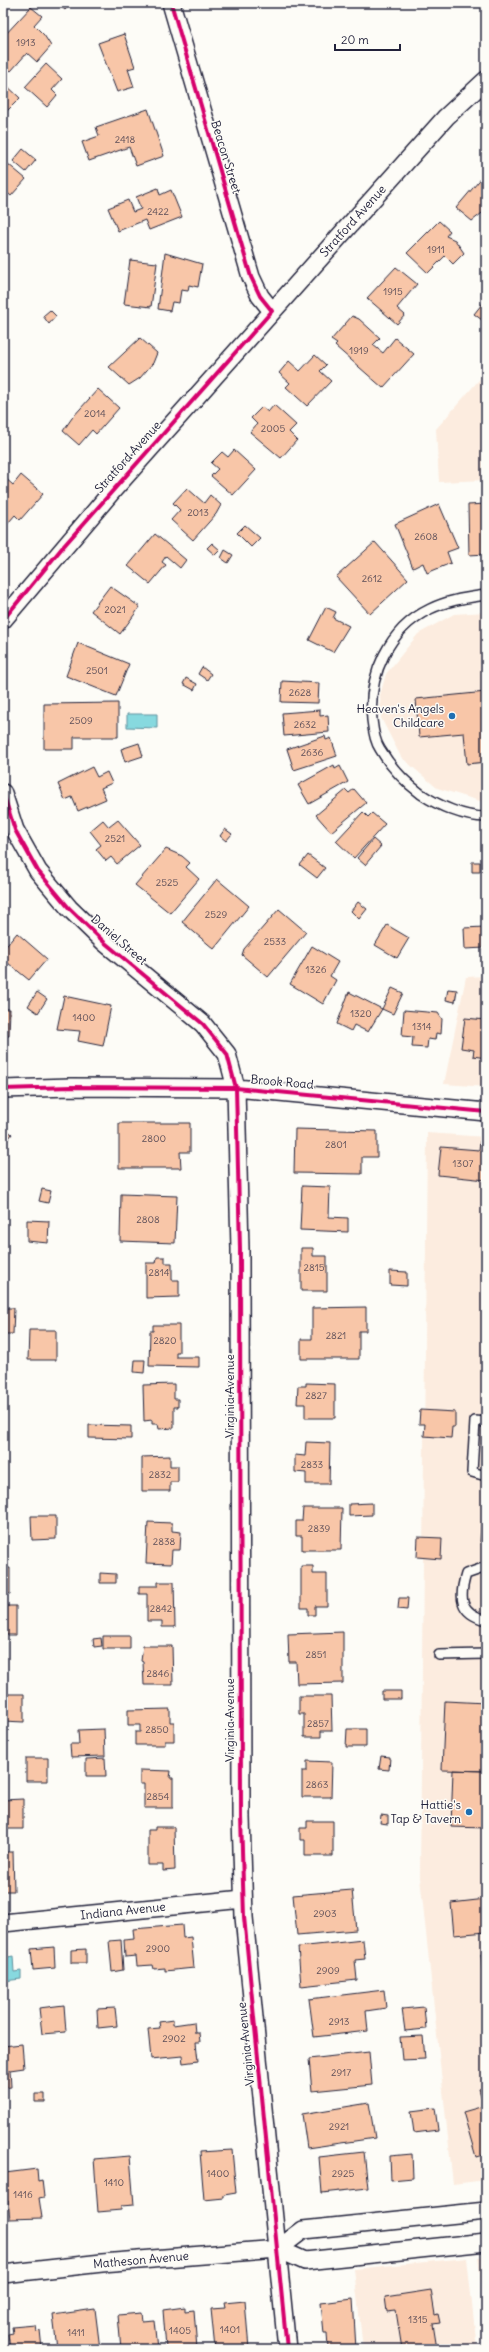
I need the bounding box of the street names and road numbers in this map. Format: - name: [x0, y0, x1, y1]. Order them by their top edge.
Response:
- street label: Beacon Street: [208, 118, 245, 195]
- street label: Stratford Avenue: [316, 182, 389, 260]
- street label: Stratford Avenue: [91, 418, 164, 496]
- street label: Daniel Street: [88, 911, 150, 968]
- street label: Brook Road: [250, 1071, 314, 1092]
- street label: Virginia Avenue: [222, 1354, 237, 1438]
- street label: Virginia Avenue: [222, 1678, 237, 1762]
- street label: Indiana Avenue: [80, 1899, 166, 1922]
- street label: Virginia Avenue: [234, 2002, 257, 2087]
- street label: Matheson Avenue: [92, 2248, 190, 2271]

